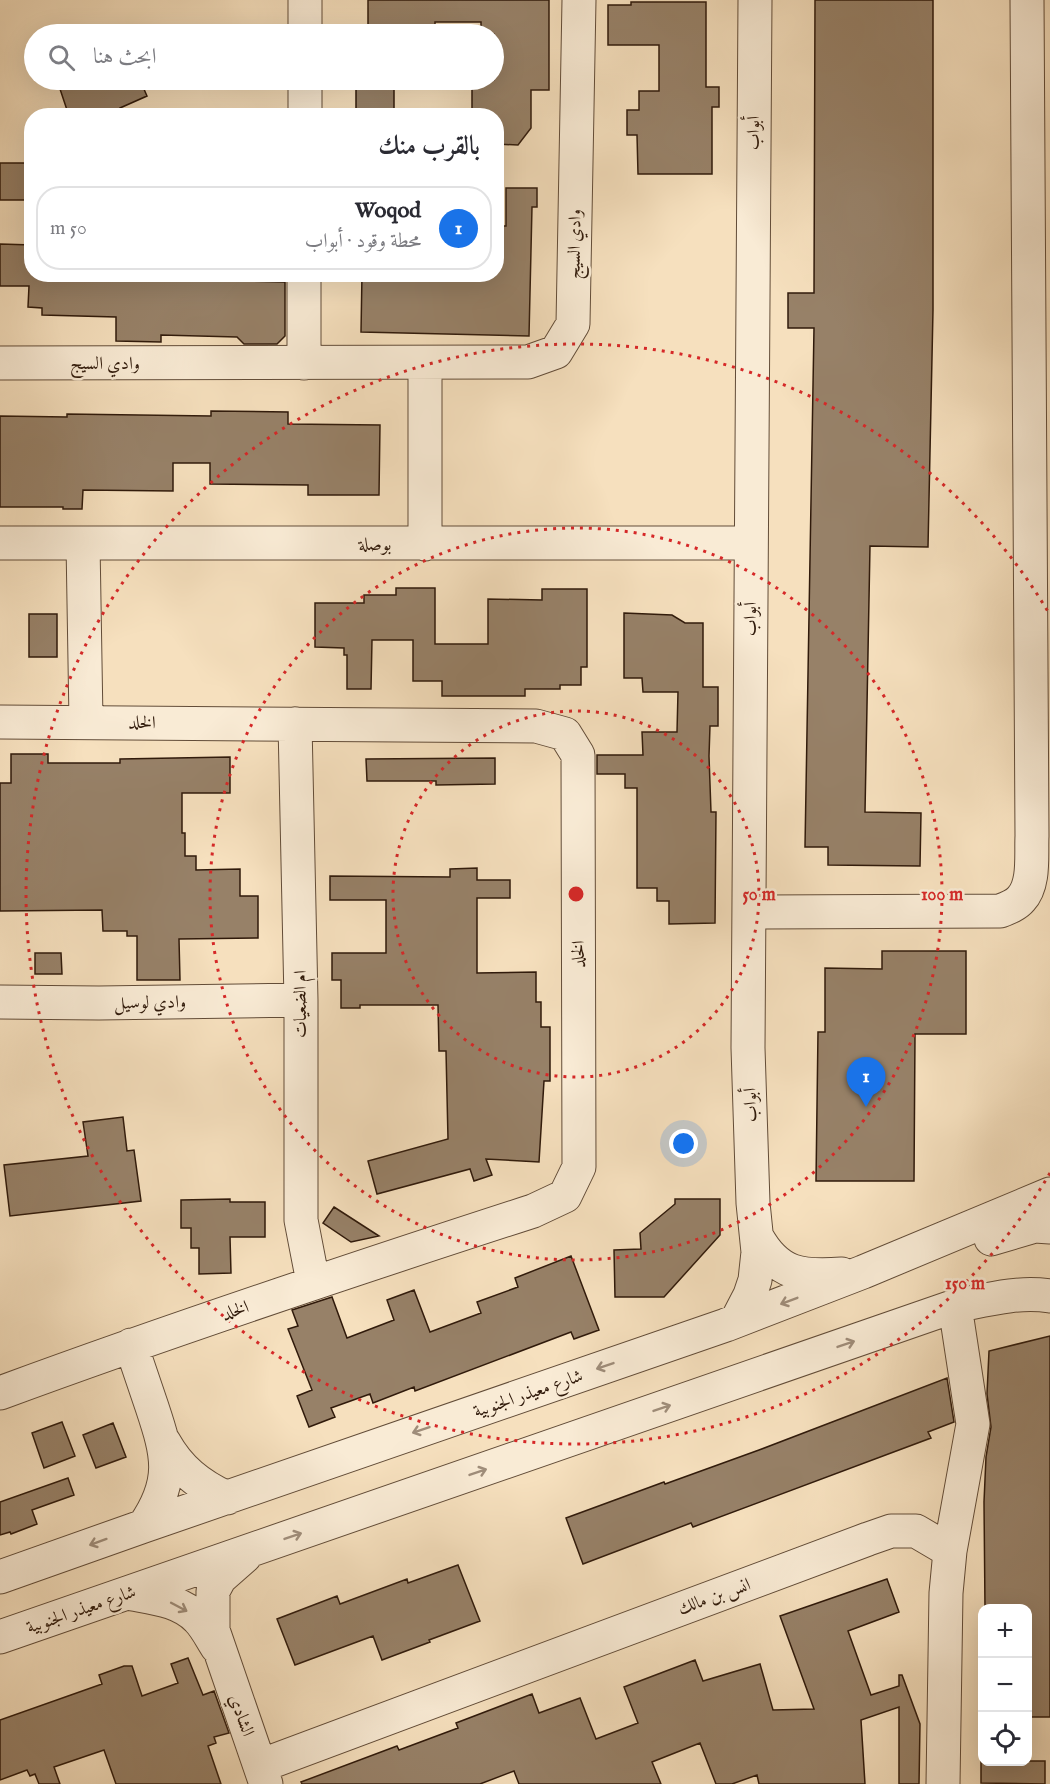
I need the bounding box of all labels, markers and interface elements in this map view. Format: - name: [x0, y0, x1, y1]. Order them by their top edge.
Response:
- search box: [24, 24, 504, 90]
- icon: search: [45, 41, 78, 74]
- text: ابحث هنا: [93, 43, 156, 71]
- street label: أبواب: [740, 115, 766, 150]
- text: بالقرب منك: [378, 130, 480, 163]
- text: Woqod: [355, 197, 421, 225]
- street label: وادي السيج: [563, 209, 591, 279]
- text: 50 m: [50, 216, 87, 241]
- text: 1: [455, 216, 462, 241]
- text: محطة وقود · أبواب: [305, 229, 421, 254]
- street label: وادي السيج: [70, 353, 140, 379]
- street label: بوصلة: [358, 534, 391, 557]
- street label: أبواب: [737, 601, 763, 636]
- street label: الخلد: [128, 712, 156, 735]
- centre of rings: [566, 884, 586, 904]
- text: 50 m: [742, 884, 776, 907]
- text: 100 m: [921, 884, 963, 907]
- street label: الخلد: [568, 940, 591, 968]
- street label: ام الضعيات: [290, 970, 316, 1038]
- street label: وادي لوسيل: [114, 991, 186, 1018]
- pin: 1: [846, 1058, 886, 1107]
- street label: أبواب: [736, 1087, 764, 1123]
- your location: [669, 1129, 698, 1158]
- text: 150 m: [945, 1273, 985, 1296]
- street label: الخلد: [219, 1296, 252, 1327]
- one-way arrow: [780, 1296, 799, 1307]
- one-way arrow: [836, 1338, 855, 1349]
- one-way arrow: [596, 1362, 615, 1373]
- street label: شارع معيذر الجنوبية: [471, 1365, 587, 1426]
- one-way arrow: [652, 1402, 671, 1413]
- one-way arrow: [412, 1426, 431, 1437]
- one-way arrow: [468, 1466, 487, 1477]
- one-way arrow: [284, 1530, 303, 1541]
- one-way arrow: [89, 1538, 108, 1549]
- street label: انس بن مالك: [675, 1574, 754, 1621]
- street label: شارع معيذر الجنوبية: [24, 1581, 140, 1642]
- one-way arrow: [170, 1601, 187, 1613]
- map controls: [978, 1604, 1032, 1766]
- button: +: [978, 1604, 1032, 1658]
- button: −: [978, 1658, 1032, 1712]
- street label: الشادي: [221, 1691, 259, 1741]
- button: locate: [978, 1712, 1032, 1766]

